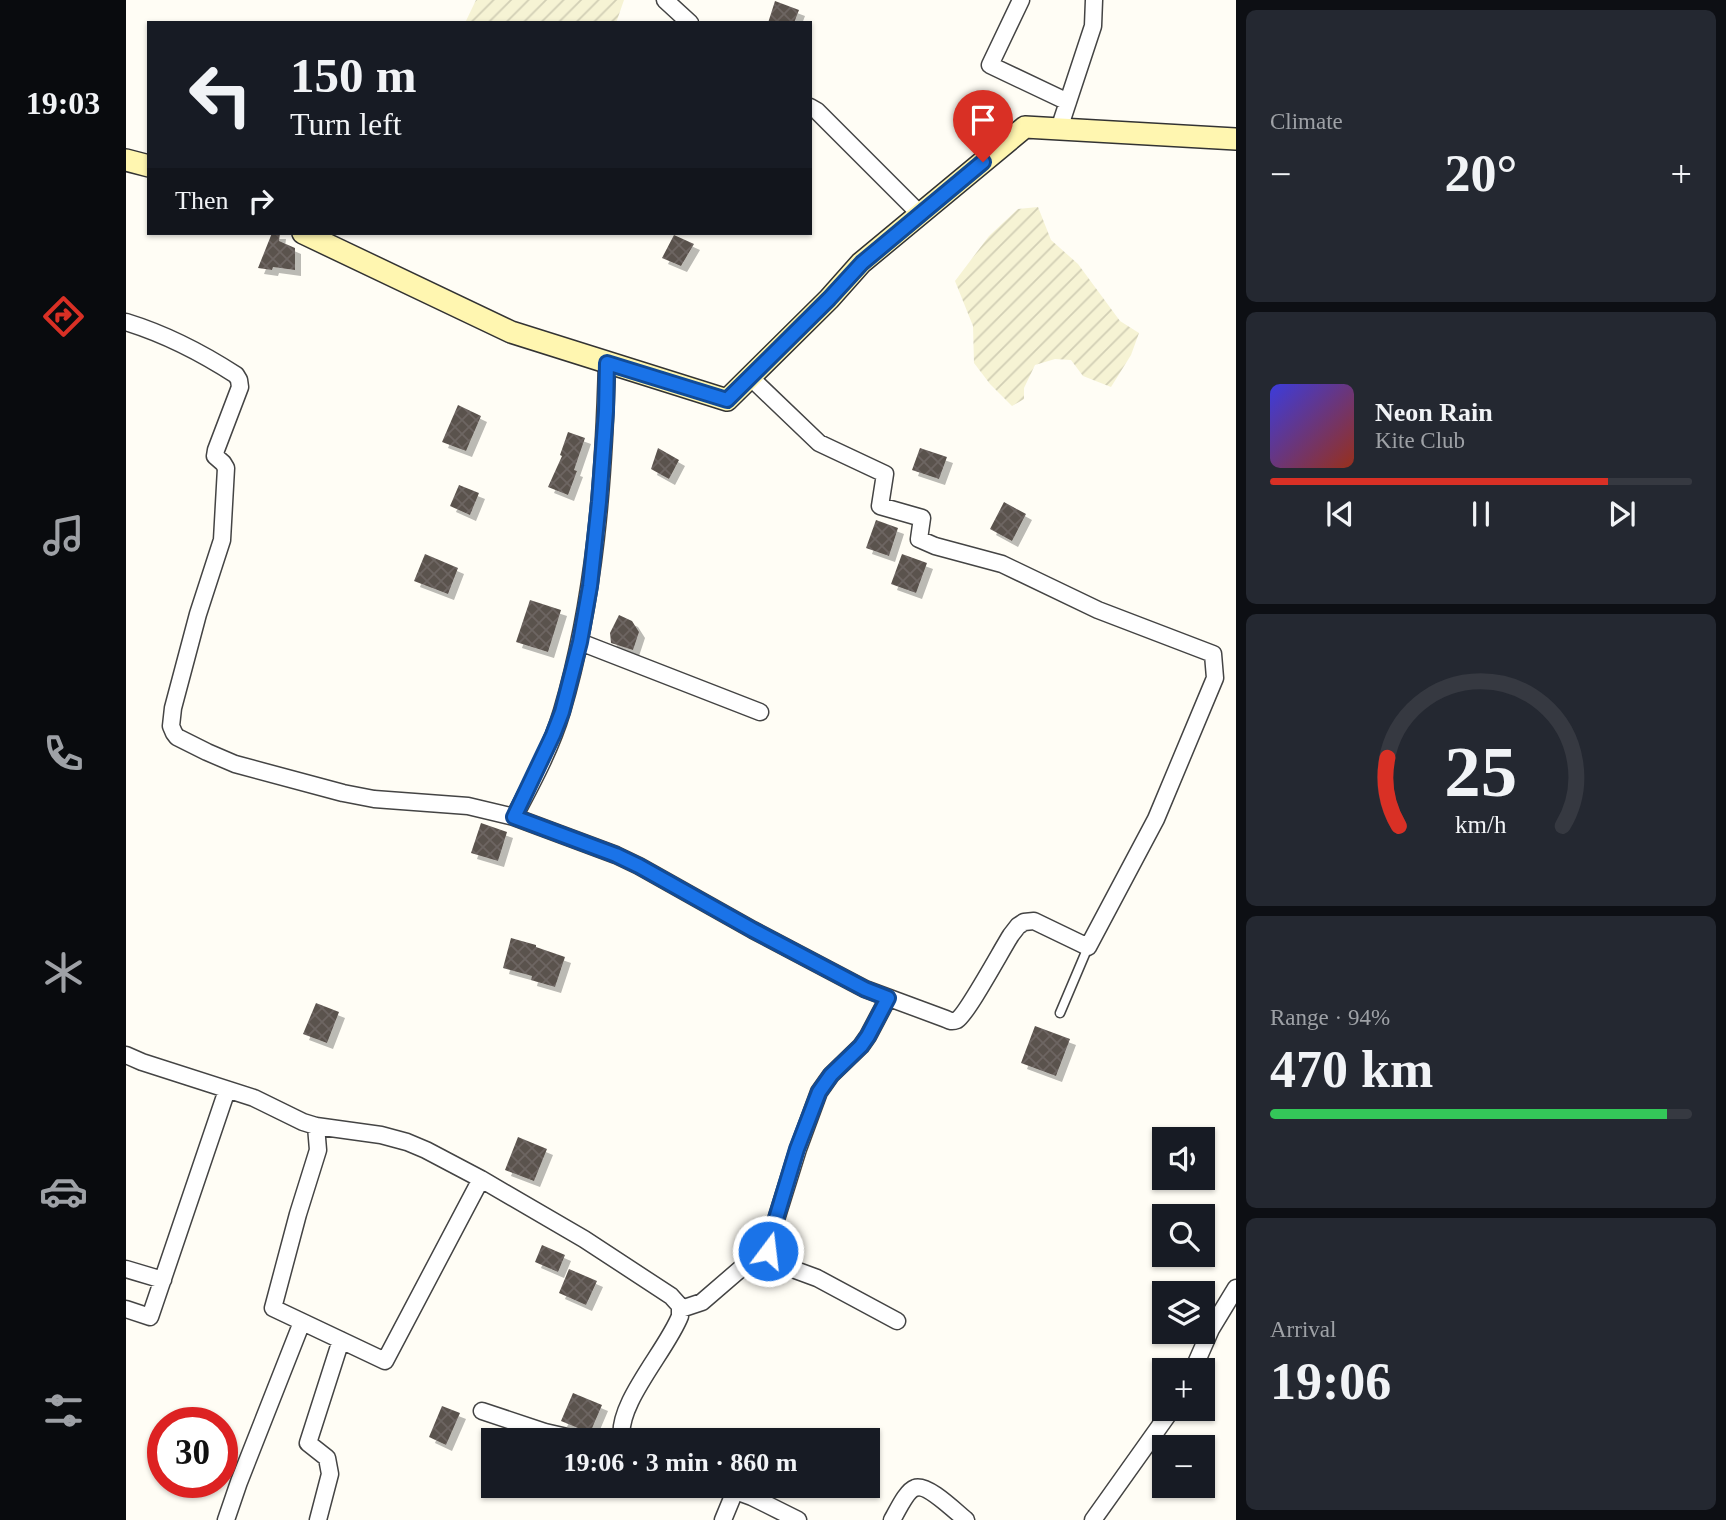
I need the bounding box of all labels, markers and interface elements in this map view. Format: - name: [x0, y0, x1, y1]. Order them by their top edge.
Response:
- text: 150 m: [290, 48, 417, 103]
- icon: left: [175, 49, 266, 140]
- text: 19:03: [26, 85, 100, 121]
- pin: [953, 90, 1013, 162]
- icon: arrive: [964, 101, 1002, 139]
- text: Turn left: [290, 106, 402, 142]
- text: Climate: [1270, 109, 1343, 134]
- text: 20°: [1445, 145, 1517, 202]
- text: −: [1270, 153, 1291, 195]
- text: +: [1671, 153, 1692, 195]
- icon: right: [242, 182, 280, 220]
- text: Then: [175, 186, 228, 215]
- icon: directions: [39, 292, 88, 341]
- text: Neon Rain: [1375, 398, 1493, 427]
- text: Kite Club: [1375, 428, 1465, 453]
- icon: previous: [1321, 495, 1359, 533]
- icon: pause: [1462, 495, 1500, 533]
- icon: next: [1603, 495, 1641, 533]
- icon: music: [39, 511, 88, 560]
- icon: phone: [39, 729, 88, 778]
- text: 25: [1445, 731, 1517, 812]
- text: km/h: [1455, 811, 1507, 838]
- icon: climate: [39, 948, 88, 997]
- text: Range · 94%: [1270, 1005, 1390, 1030]
- text: 470 km: [1270, 1041, 1433, 1098]
- map controls: [1152, 1127, 1215, 1498]
- button: sound: [1152, 1127, 1215, 1190]
- icon: car: [39, 1167, 88, 1216]
- button: search: [1152, 1204, 1215, 1267]
- position arrow: [731, 1214, 805, 1288]
- button: layers: [1152, 1281, 1215, 1344]
- text: Arrival: [1270, 1317, 1336, 1342]
- text: 19:06: [1270, 1353, 1391, 1410]
- button: +: [1152, 1358, 1215, 1421]
- icon: filters: [39, 1386, 88, 1435]
- speed limit sign: 30: [147, 1407, 238, 1498]
- button: −: [1152, 1435, 1215, 1498]
- text: 19:06 · 3 min · 860 m: [564, 1448, 798, 1477]

